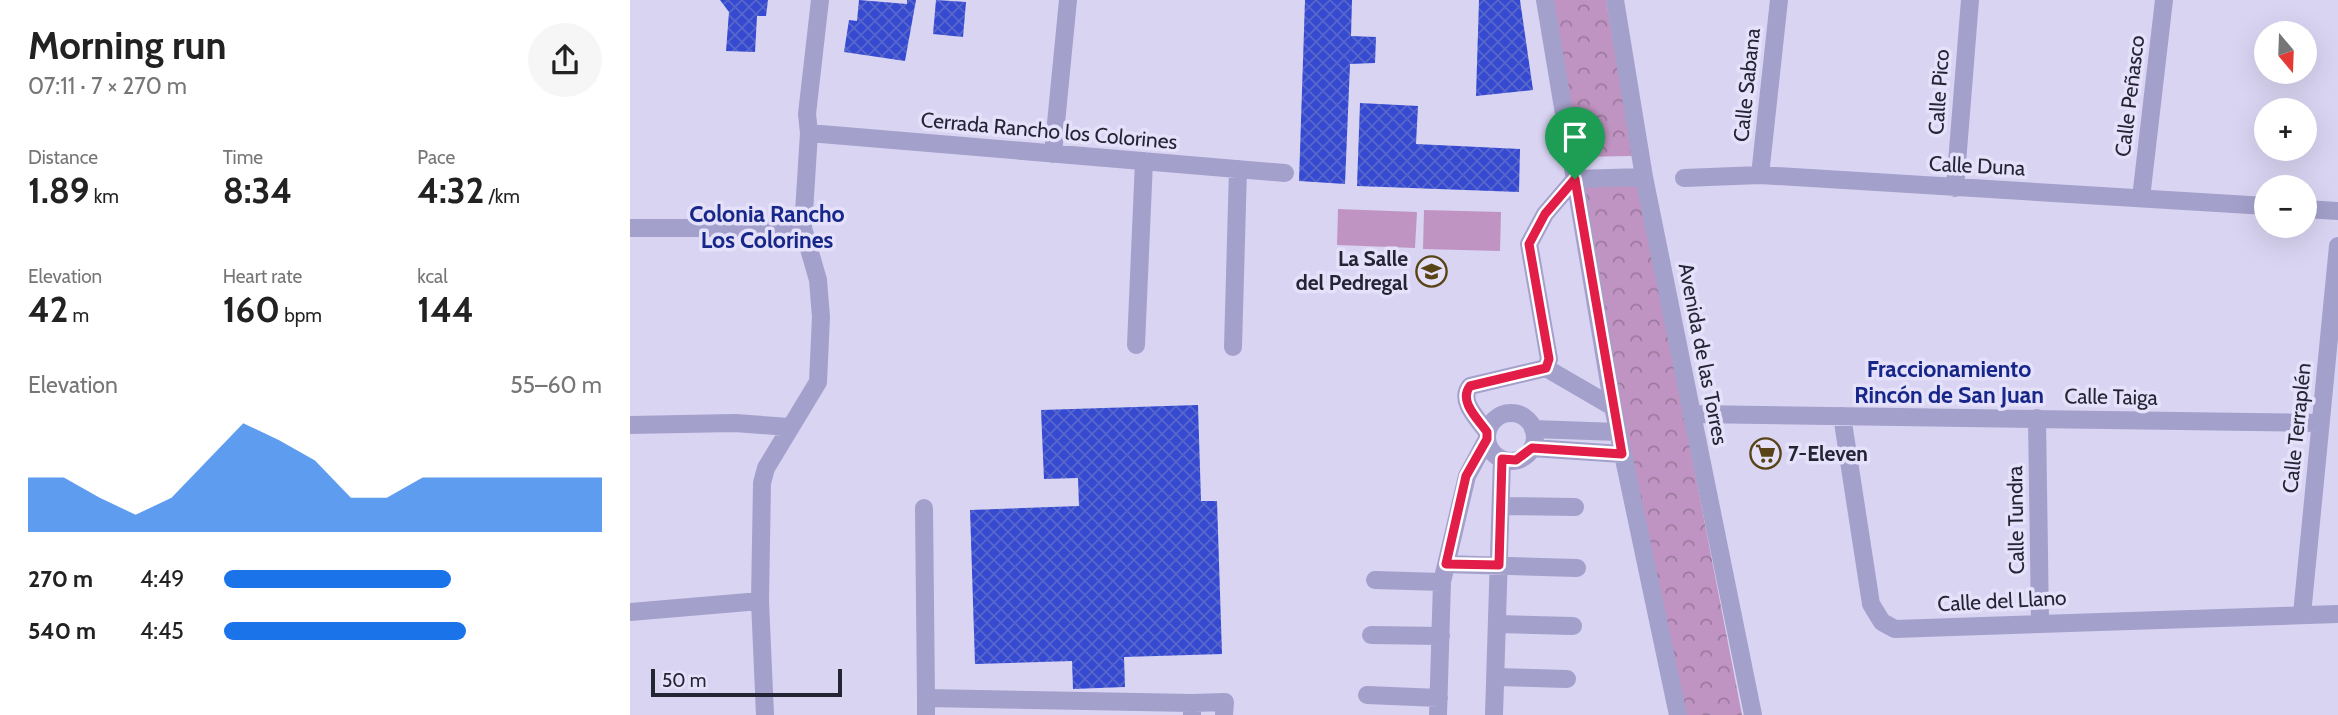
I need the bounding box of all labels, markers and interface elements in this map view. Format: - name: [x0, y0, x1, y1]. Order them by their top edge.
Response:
- north arrow: [2254, 21, 2317, 84]
- map controls: [2254, 21, 2317, 238]
- text: Morning run: [28, 22, 227, 69]
- button: share: [528, 23, 602, 97]
- street label: Calle Sabana: [1728, 27, 1765, 143]
- street label: Calle Peñasco: [2110, 34, 2149, 158]
- street label: Calle Pico: [1923, 48, 1954, 136]
- text: 07:11 · 7 × 270 m: [28, 72, 187, 100]
- button: +: [2254, 98, 2317, 161]
- street label: Cerrada Rancho los Colorines: [920, 107, 1179, 154]
- pin: [1545, 107, 1605, 179]
- icon: arrive: [1556, 118, 1594, 156]
- text: Distance: [28, 146, 98, 169]
- text: Time: [223, 146, 263, 169]
- text: Pace: [417, 146, 455, 169]
- street label: Calle Duna: [1928, 150, 2026, 181]
- text: 1.89: [28, 169, 90, 212]
- text: 8:34: [223, 169, 292, 212]
- text: 4:32: [417, 169, 484, 212]
- button: −: [2254, 175, 2317, 238]
- text: km: [90, 185, 119, 208]
- text: /km: [484, 185, 520, 208]
- district label: Colonia Rancho Los Colorines: [689, 200, 845, 254]
- place label: La Salle del Pedregal: [1296, 246, 1408, 295]
- school or university icon: La Salle del Pedregal: [1414, 254, 1448, 288]
- street label: Avenida de las Torres: [1674, 261, 1733, 447]
- text: Elevation: [28, 265, 102, 288]
- text: Heart rate: [223, 265, 302, 288]
- text: kcal: [417, 265, 448, 288]
- text: 42: [28, 288, 68, 331]
- text: 160: [223, 288, 280, 331]
- text: 144: [417, 288, 474, 331]
- text: m: [68, 304, 89, 327]
- text: bpm: [280, 304, 322, 327]
- district label: Fraccionamiento Rincón de San Juan: [1854, 355, 2044, 409]
- street label: Calle Terraplén: [2277, 362, 2316, 494]
- text: Elevation: [28, 371, 118, 399]
- text: 55–60 m: [510, 371, 602, 399]
- street label: Calle Taiga: [2064, 383, 2158, 410]
- supermarket icon: 7-Eleven: [1748, 437, 1782, 471]
- place label: 7-Eleven: [1788, 441, 1868, 466]
- street label: Calle Tundra: [2002, 465, 2029, 575]
- text: 270 m: [28, 565, 93, 593]
- text: 4:49: [140, 565, 184, 593]
- street label: Calle del Llano: [1937, 585, 2067, 616]
- text: 540 m: [28, 617, 96, 645]
- text: 4:45: [140, 617, 184, 645]
- scale bar: [651, 666, 842, 698]
- text: 50 m: [662, 669, 706, 692]

